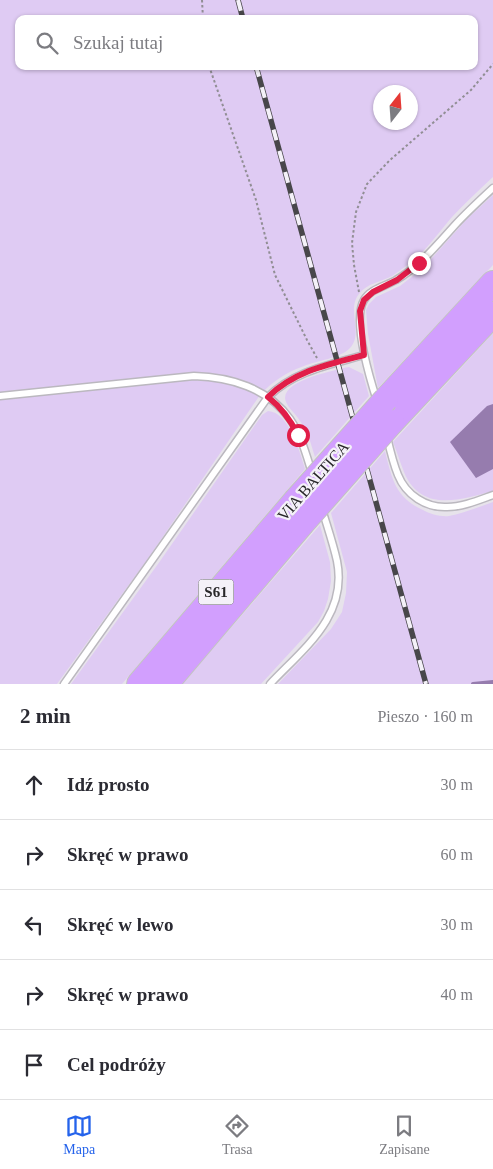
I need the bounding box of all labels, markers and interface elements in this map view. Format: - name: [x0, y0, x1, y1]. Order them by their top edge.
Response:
- search box: [15, 15, 478, 70]
- icon: search: [33, 29, 61, 57]
- text: Szukaj tutaj: [73, 32, 163, 53]
- north arrow: [373, 85, 418, 130]
- route end: [408, 252, 431, 275]
- route start: [287, 424, 310, 447]
- street label: VIA BALTICA: [274, 438, 352, 524]
- road number: S61: [198, 580, 234, 604]
- text: 2 min: [20, 704, 71, 728]
- text: Pieszo · 160 m: [377, 708, 473, 725]
- icon: ahead: [20, 771, 48, 799]
- text: Idź prosto: [67, 774, 150, 795]
- text: 30 m: [441, 776, 473, 793]
- icon: right: [20, 841, 48, 869]
- text: Skręć w prawo: [67, 844, 188, 865]
- text: 60 m: [441, 846, 473, 863]
- icon: left: [20, 911, 48, 939]
- text: Skręć w lewo: [67, 914, 174, 935]
- text: 30 m: [441, 916, 473, 933]
- icon: right: [20, 981, 48, 1009]
- text: Skręć w prawo: [67, 984, 188, 1005]
- text: 40 m: [441, 986, 473, 1003]
- icon: arrive: [20, 1051, 48, 1079]
- text: Cel podróży: [67, 1054, 166, 1075]
- tab: Mapa: [63, 1112, 95, 1158]
- tab: Trasa: [222, 1112, 252, 1158]
- tab: Zapisane: [379, 1112, 430, 1158]

